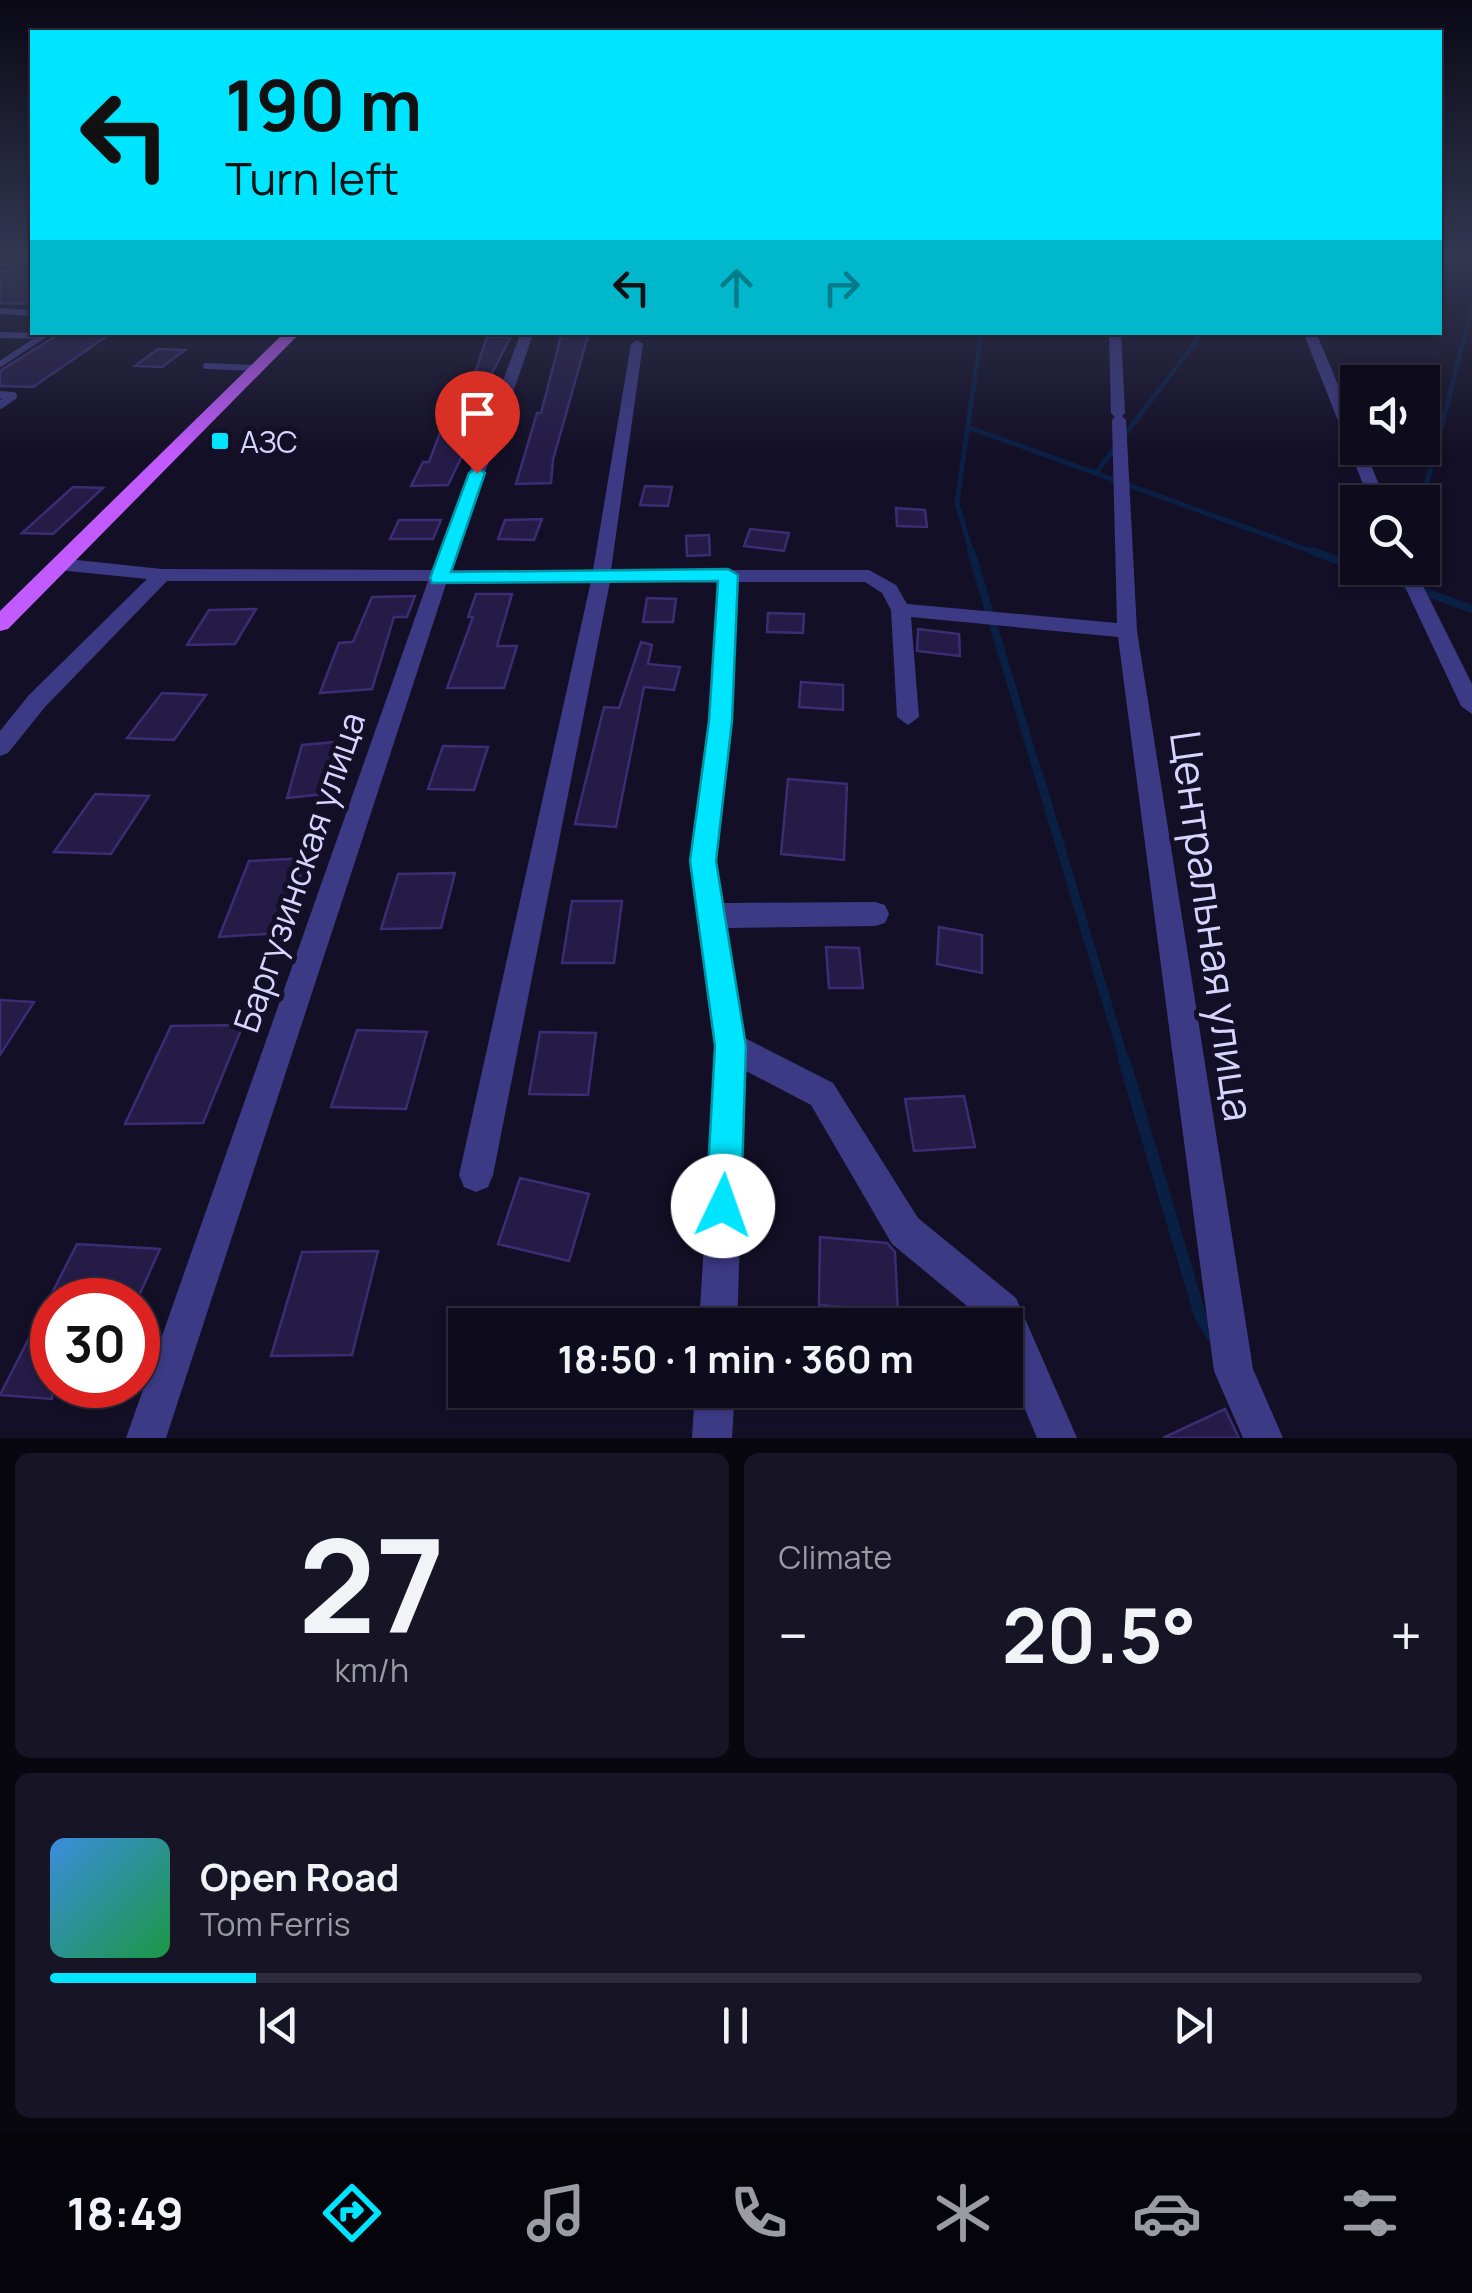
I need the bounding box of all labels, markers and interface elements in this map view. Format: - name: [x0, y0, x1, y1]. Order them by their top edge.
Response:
- text: 190 m: [225, 56, 422, 152]
- icon: left: [60, 70, 190, 200]
- text: Turn left: [225, 147, 399, 209]
- icon: left: [604, 260, 659, 315]
- icon: ahead: [709, 260, 764, 315]
- icon: right: [814, 260, 869, 315]
- map controls: [1340, 365, 1440, 585]
- button: sound: [1340, 365, 1440, 465]
- pin: [435, 371, 520, 474]
- icon: arrive: [450, 386, 505, 441]
- place label: АЗС: [240, 421, 298, 462]
- marker: АЗС: [209, 430, 231, 452]
- button: search: [1340, 485, 1440, 585]
- street label: Баргузинская улица: [222, 706, 376, 1038]
- street label: Центральная улица: [1157, 727, 1269, 1125]
- position arrow: [671, 1154, 775, 1258]
- speed limit sign: 30: [30, 1278, 160, 1408]
- text: 18:50 · 1 min · 360 m: [557, 1332, 914, 1384]
- text: 27: [298, 1494, 445, 1672]
- text: Climate: [779, 1535, 892, 1579]
- text: 20.5°: [1002, 1583, 1196, 1686]
- text: −: [779, 1597, 808, 1673]
- text: +: [1390, 1597, 1422, 1673]
- text: km/h: [335, 1648, 409, 1692]
- text: Open Road: [200, 1850, 399, 1902]
- text: Tom Ferris: [200, 1902, 351, 1946]
- icon: previous: [251, 1998, 306, 2053]
- icon: pause: [708, 1998, 763, 2053]
- icon: next: [1166, 1998, 1221, 2053]
- icon: directions: [317, 2178, 387, 2248]
- icon: music: [521, 2178, 591, 2248]
- icon: phone: [724, 2178, 794, 2248]
- icon: climate: [928, 2178, 998, 2248]
- icon: car: [1132, 2178, 1202, 2248]
- icon: filters: [1335, 2178, 1405, 2248]
- text: 18:49: [67, 2182, 184, 2244]

